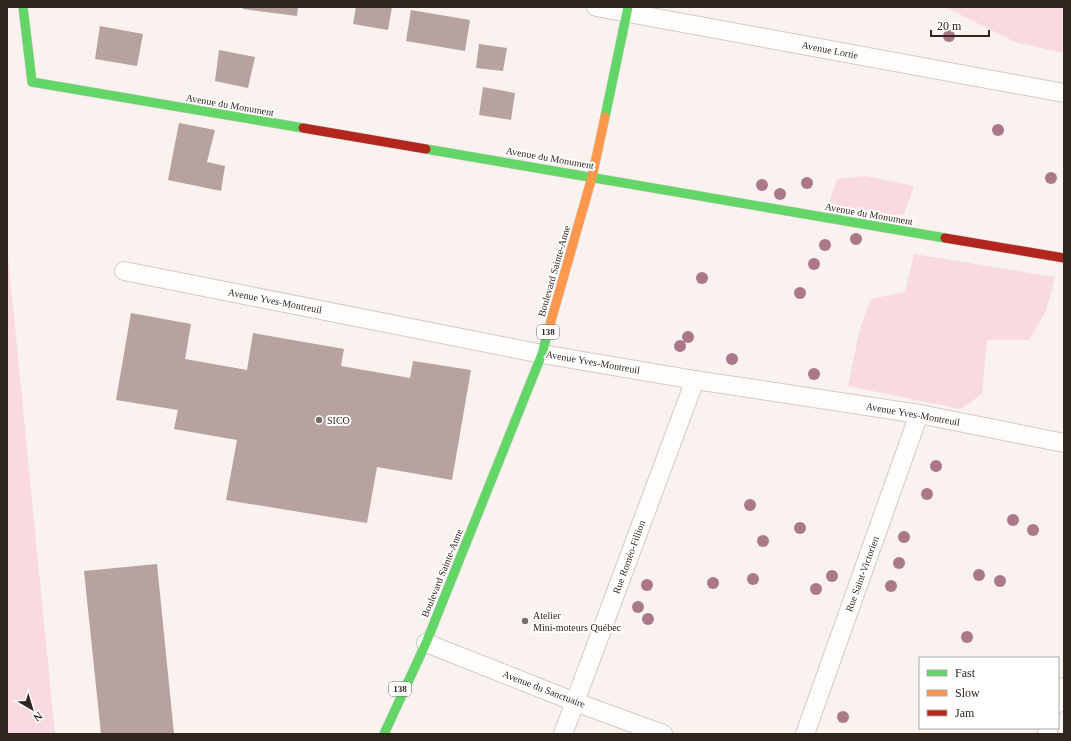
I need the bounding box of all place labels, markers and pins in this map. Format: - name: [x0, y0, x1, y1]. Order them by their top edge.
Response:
- marker: SICO: [314, 415, 324, 425]
- place label: SICO: [327, 415, 350, 426]
- place label: Atelier Mini-moteurs Québec: [533, 610, 622, 633]
- marker: Atelier Mini-moteurs Québec: [520, 616, 530, 626]

